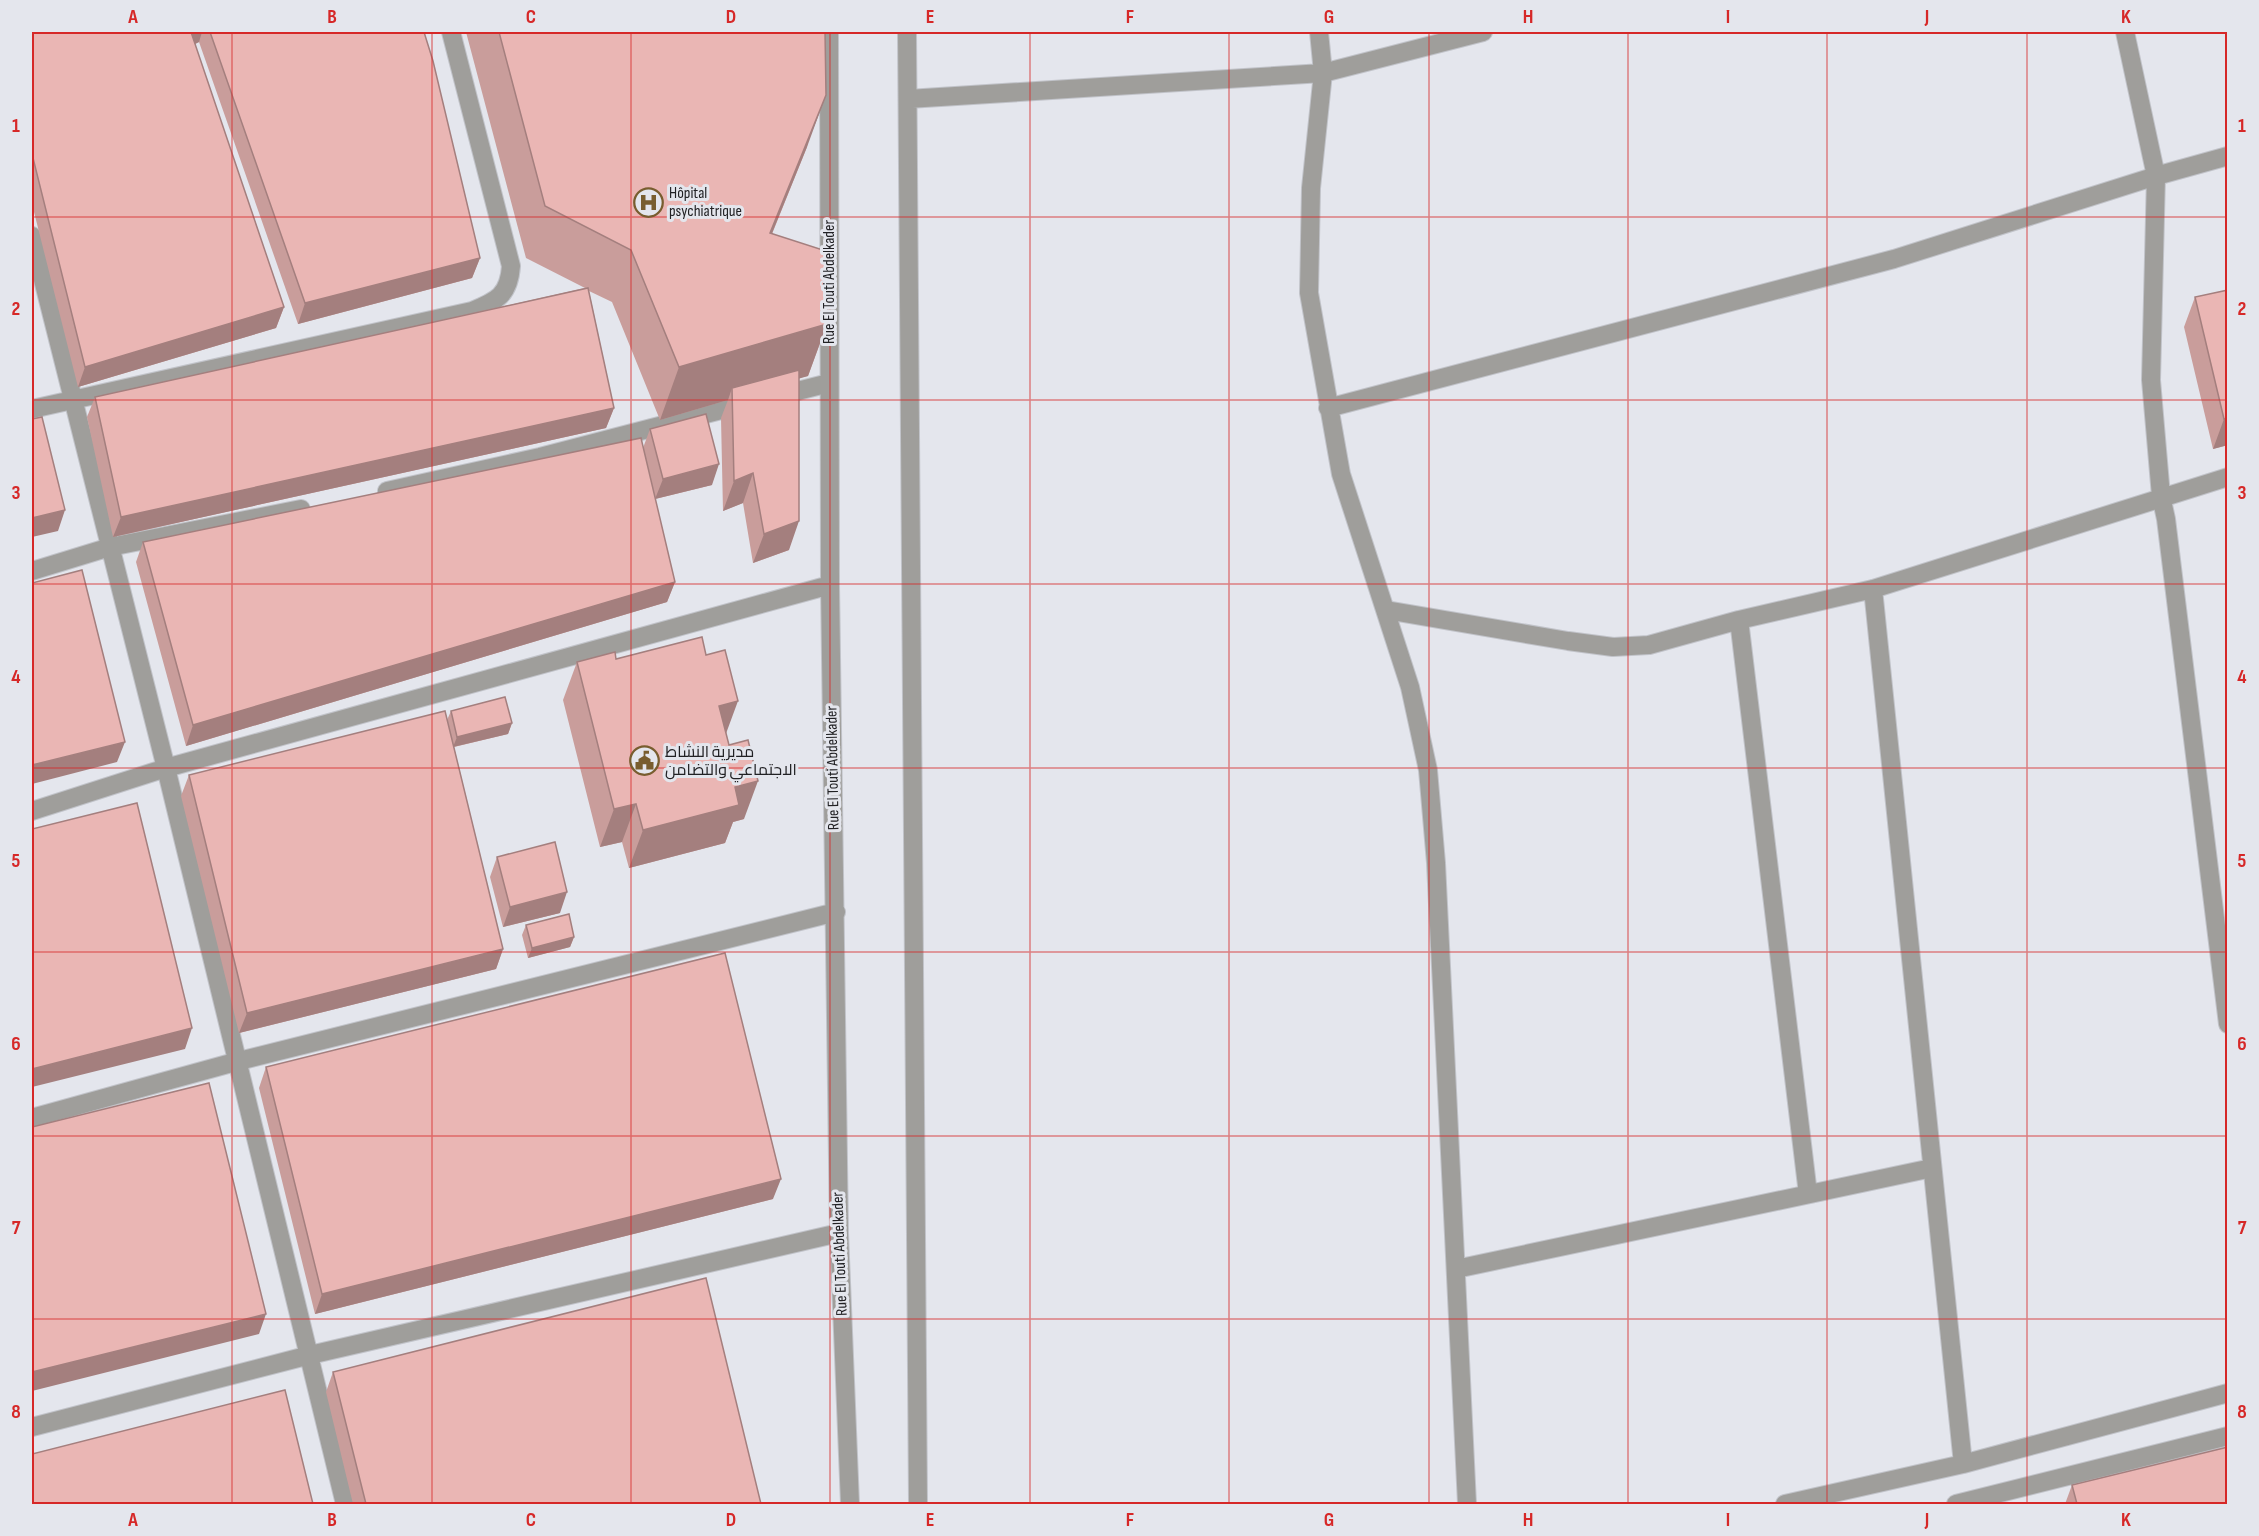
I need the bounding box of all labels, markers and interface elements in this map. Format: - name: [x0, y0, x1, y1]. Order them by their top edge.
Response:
- text: A: [127, 5, 138, 29]
- text: B: [327, 5, 337, 29]
- text: C: [526, 5, 536, 29]
- text: D: [726, 5, 736, 29]
- text: E: [926, 5, 934, 29]
- text: F: [1126, 5, 1134, 29]
- text: G: [1324, 5, 1334, 29]
- text: H: [1523, 5, 1533, 29]
- text: I: [1726, 5, 1730, 29]
- text: J: [1924, 5, 1929, 29]
- text: K: [2121, 5, 2131, 29]
- text: 1: [12, 114, 20, 138]
- text: 1: [2238, 114, 2246, 138]
- place label: Hôpital psychiatrique: [669, 184, 742, 221]
- hospital icon: Hôpital psychiatrique: [632, 186, 664, 218]
- street label: Rue El Touti Abdelkader: [820, 220, 839, 344]
- text: 2: [12, 297, 20, 321]
- text: 2: [2238, 297, 2246, 321]
- text: 3: [12, 481, 21, 505]
- text: 3: [2238, 481, 2247, 505]
- text: 4: [11, 665, 21, 689]
- text: 4: [2237, 665, 2247, 689]
- street label: Rue El Touti Abdelkader: [822, 705, 844, 830]
- place label: مديرية النشاط الاجتماعي والتضامن: [665, 743, 797, 783]
- public building icon: مديرية النشاط الاجتماعي والتضامن: [628, 745, 660, 777]
- text: 5: [12, 849, 21, 873]
- text: 5: [2238, 849, 2247, 873]
- text: 6: [11, 1032, 21, 1056]
- text: 6: [2237, 1032, 2247, 1056]
- street label: Rue El Touti Abdelkader: [828, 1191, 852, 1316]
- text: 7: [12, 1216, 21, 1240]
- text: 7: [2238, 1216, 2247, 1240]
- text: 8: [11, 1400, 21, 1424]
- text: 8: [2237, 1400, 2247, 1424]
- text: A: [127, 1508, 138, 1532]
- text: B: [327, 1508, 337, 1532]
- text: C: [526, 1508, 536, 1532]
- text: D: [726, 1508, 736, 1532]
- text: E: [926, 1508, 934, 1532]
- text: F: [1126, 1508, 1134, 1532]
- text: G: [1324, 1508, 1334, 1532]
- text: H: [1523, 1508, 1533, 1532]
- text: I: [1726, 1508, 1730, 1532]
- text: J: [1924, 1508, 1929, 1532]
- text: K: [2121, 1508, 2131, 1532]

